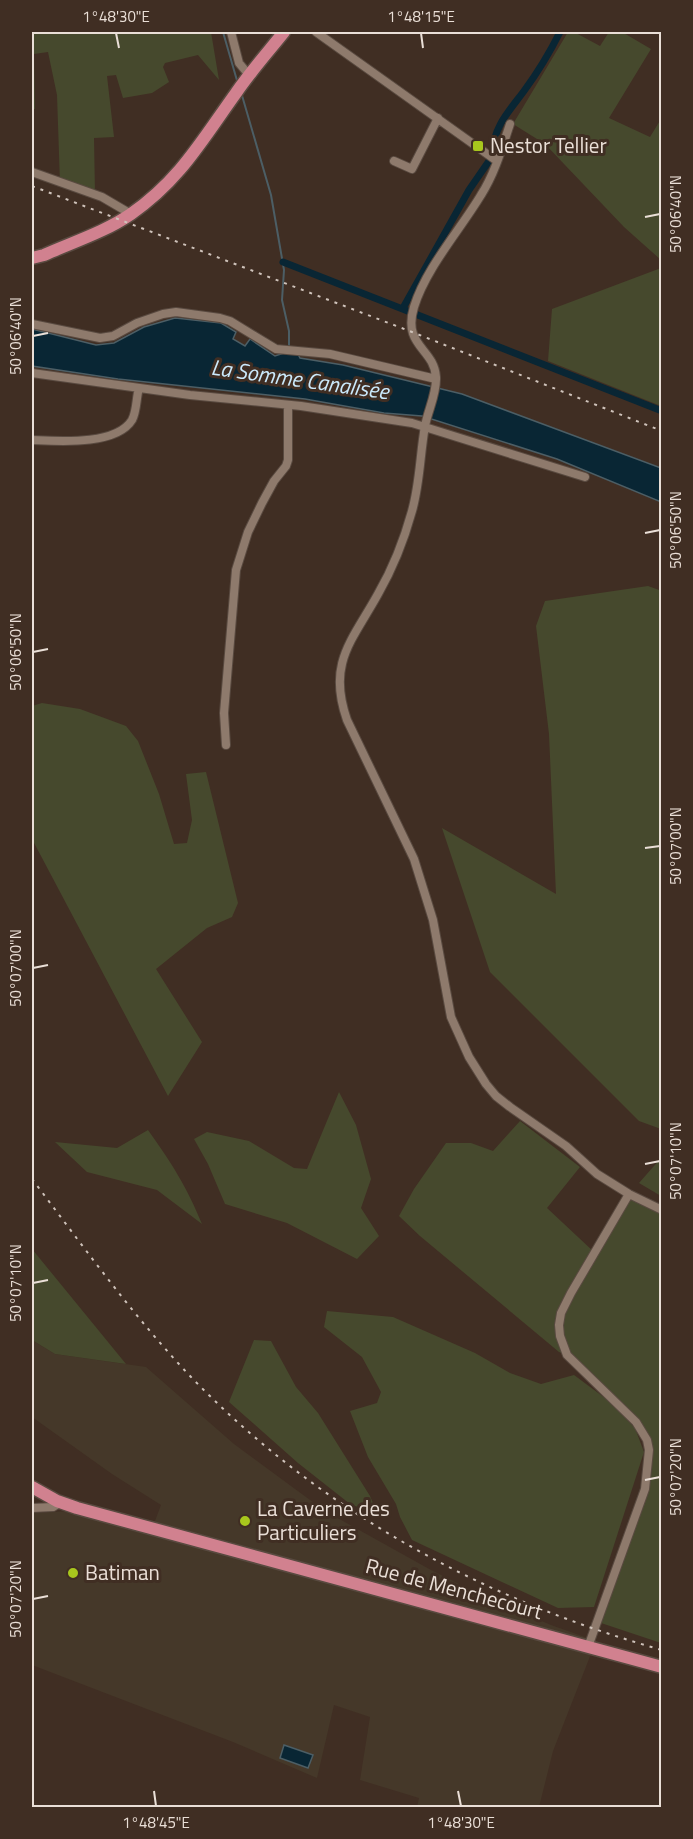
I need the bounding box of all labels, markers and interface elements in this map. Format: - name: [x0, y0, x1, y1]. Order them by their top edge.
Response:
- text: 1°48'30"E: [82, 5, 150, 28]
- text: 1°48'15"E: [387, 5, 455, 28]
- place label: Nestor Tellier: [490, 129, 607, 161]
- marker: Nestor Tellier: [471, 139, 485, 153]
- text: 50°06'40"N: [664, 175, 687, 253]
- text: 50°06'40"N: [4, 297, 27, 375]
- water label: La Somme Canalisée: [209, 350, 393, 409]
- text: 50°06'50"N: [664, 491, 687, 569]
- text: 50°06'50"N: [4, 613, 27, 691]
- text: 50°07'00"N: [664, 807, 687, 885]
- text: 50°07'00"N: [4, 929, 27, 1007]
- text: 50°07'10"N: [664, 1122, 687, 1200]
- text: 50°07'10"N: [4, 1244, 27, 1322]
- text: 50°07'20"N: [664, 1438, 687, 1516]
- place label: La Caverne des Particuliers: [257, 1492, 390, 1548]
- marker: La Caverne des Particuliers: [238, 1514, 252, 1528]
- street label: Rue de Menchecourt: [362, 1549, 547, 1627]
- place label: Batiman: [85, 1556, 160, 1588]
- text: 50°07'20"N: [4, 1560, 27, 1638]
- marker: Batiman: [66, 1566, 80, 1580]
- text: 1°48'45"E: [122, 1811, 190, 1834]
- text: 1°48'30"E: [427, 1811, 495, 1834]

